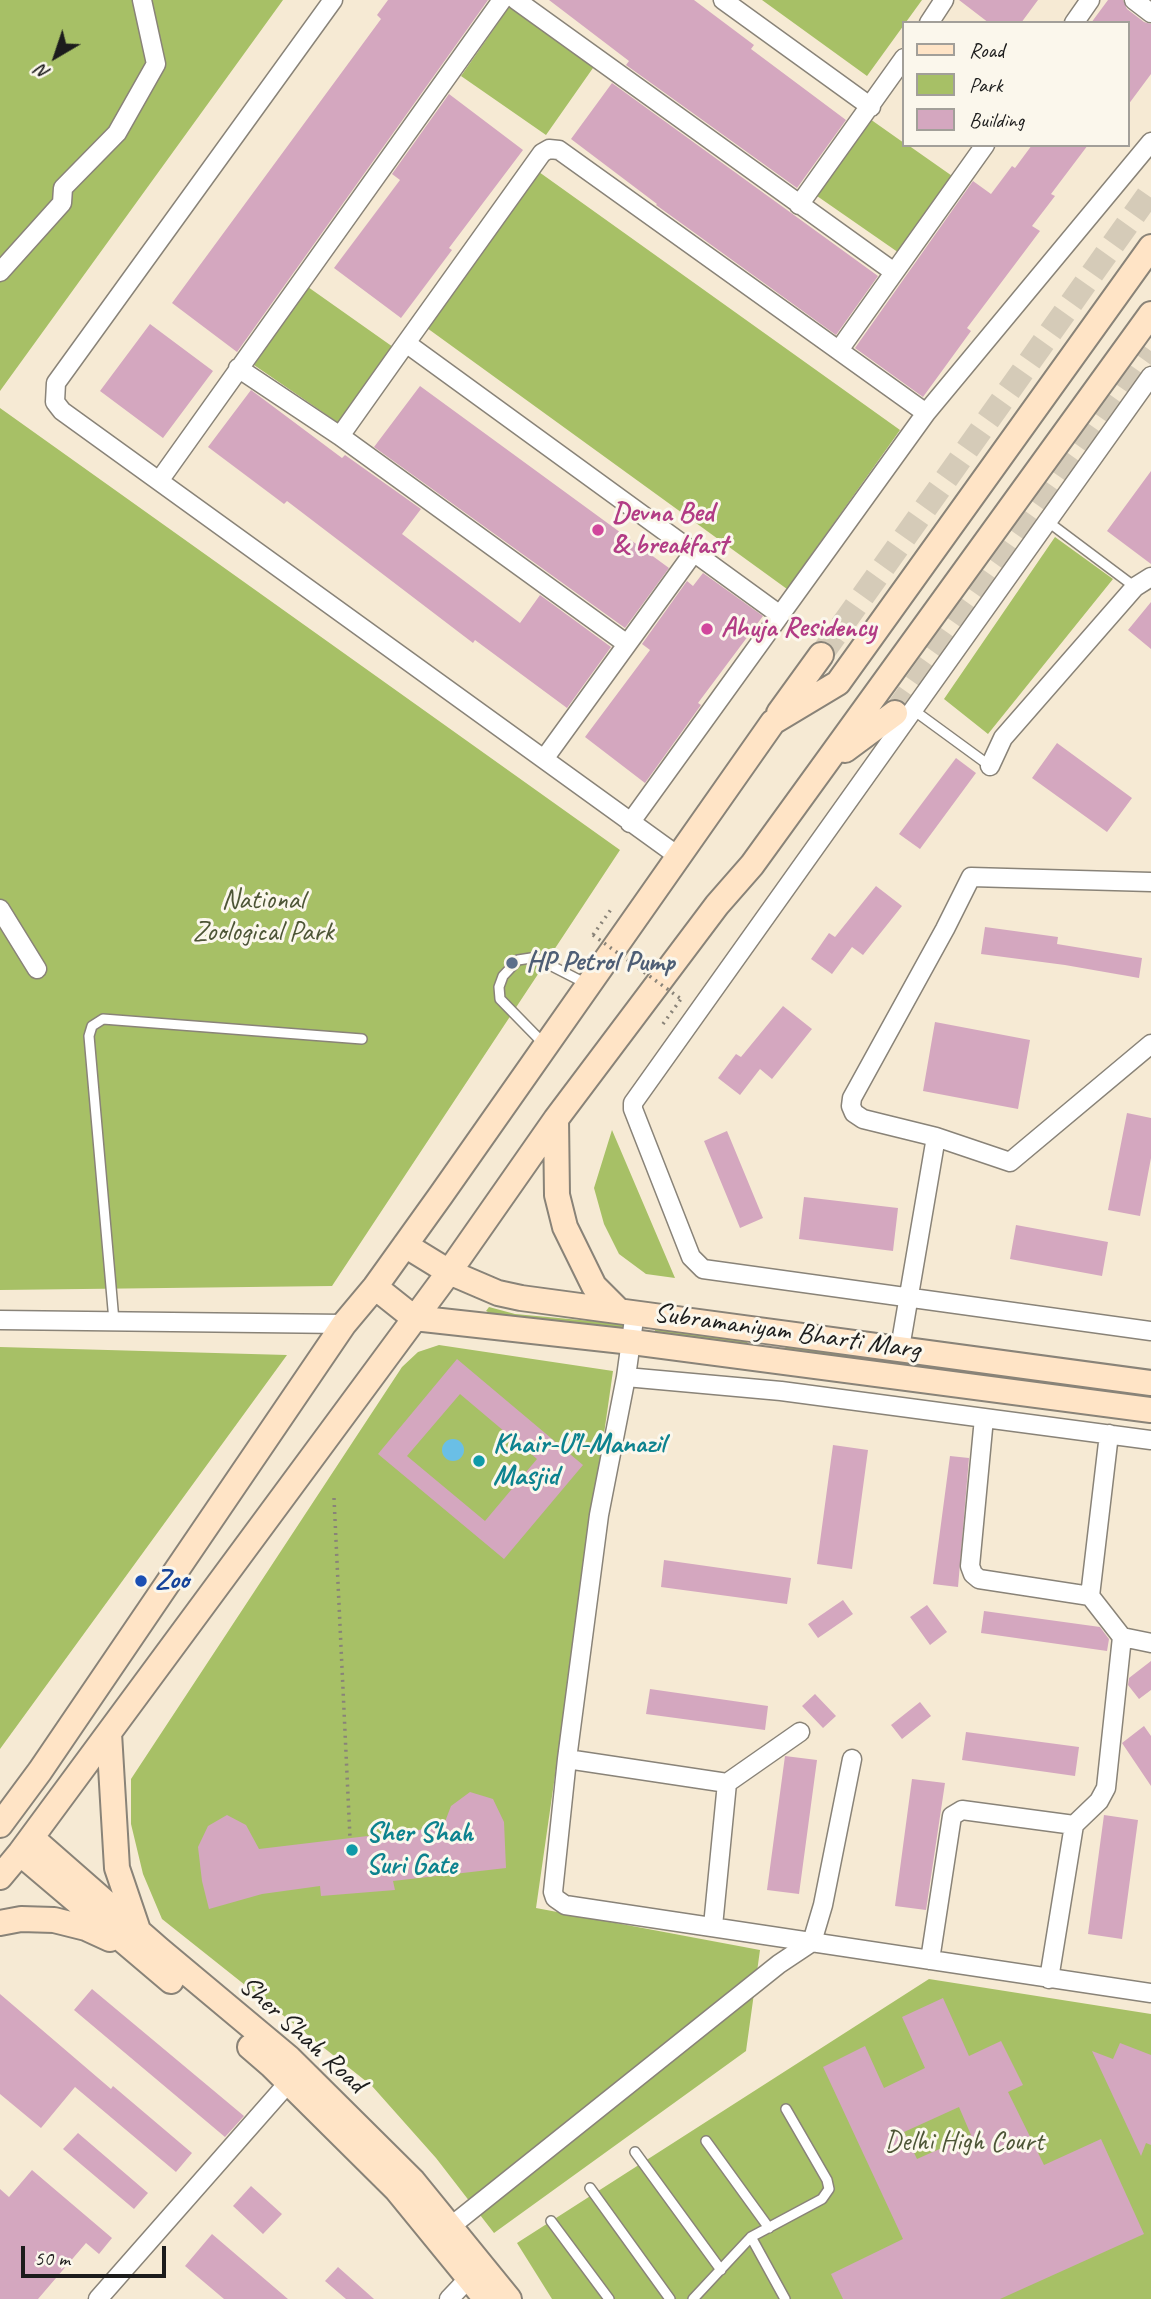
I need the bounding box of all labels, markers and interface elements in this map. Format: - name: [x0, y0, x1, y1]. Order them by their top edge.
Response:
- north arrow: [21, 21, 91, 91]
- legend: [902, 21, 1130, 147]
- text: Road: [969, 37, 1004, 63]
- text: N: [31, 59, 55, 85]
- text: Park: [969, 72, 1002, 98]
- text: Building: [969, 107, 1024, 133]
- place label: Devna Bed & breakfast: [612, 497, 728, 563]
- marker: Devna Bed & breakfast: [590, 522, 606, 538]
- place label: Ahuja Residency: [721, 612, 876, 646]
- marker: Ahuja Residency: [699, 621, 715, 637]
- park label: National Zoological Park: [193, 884, 333, 950]
- place label: HP Petrol Pump: [526, 946, 674, 980]
- marker: HP Petrol Pump: [504, 955, 520, 971]
- street label: Subramaniyam Bharti Marg: [652, 1297, 922, 1367]
- place label: Khair-U’l-Manazil Masjid: [493, 1428, 665, 1494]
- marker: Khair-U’l-Manazil Masjid: [471, 1453, 487, 1469]
- place label: Zoo: [155, 1564, 189, 1598]
- marker: Zoo: [133, 1573, 149, 1589]
- place label: Sher Shah Suri Gate: [366, 1817, 473, 1883]
- marker: Sher Shah Suri Gate: [344, 1842, 360, 1858]
- street label: Sher Shah Road: [232, 1969, 372, 2101]
- park label: Delhi High Court: [885, 2126, 1043, 2160]
- scale bar: [24, 2232, 170, 2276]
- text: 50 m: [34, 2245, 70, 2271]

